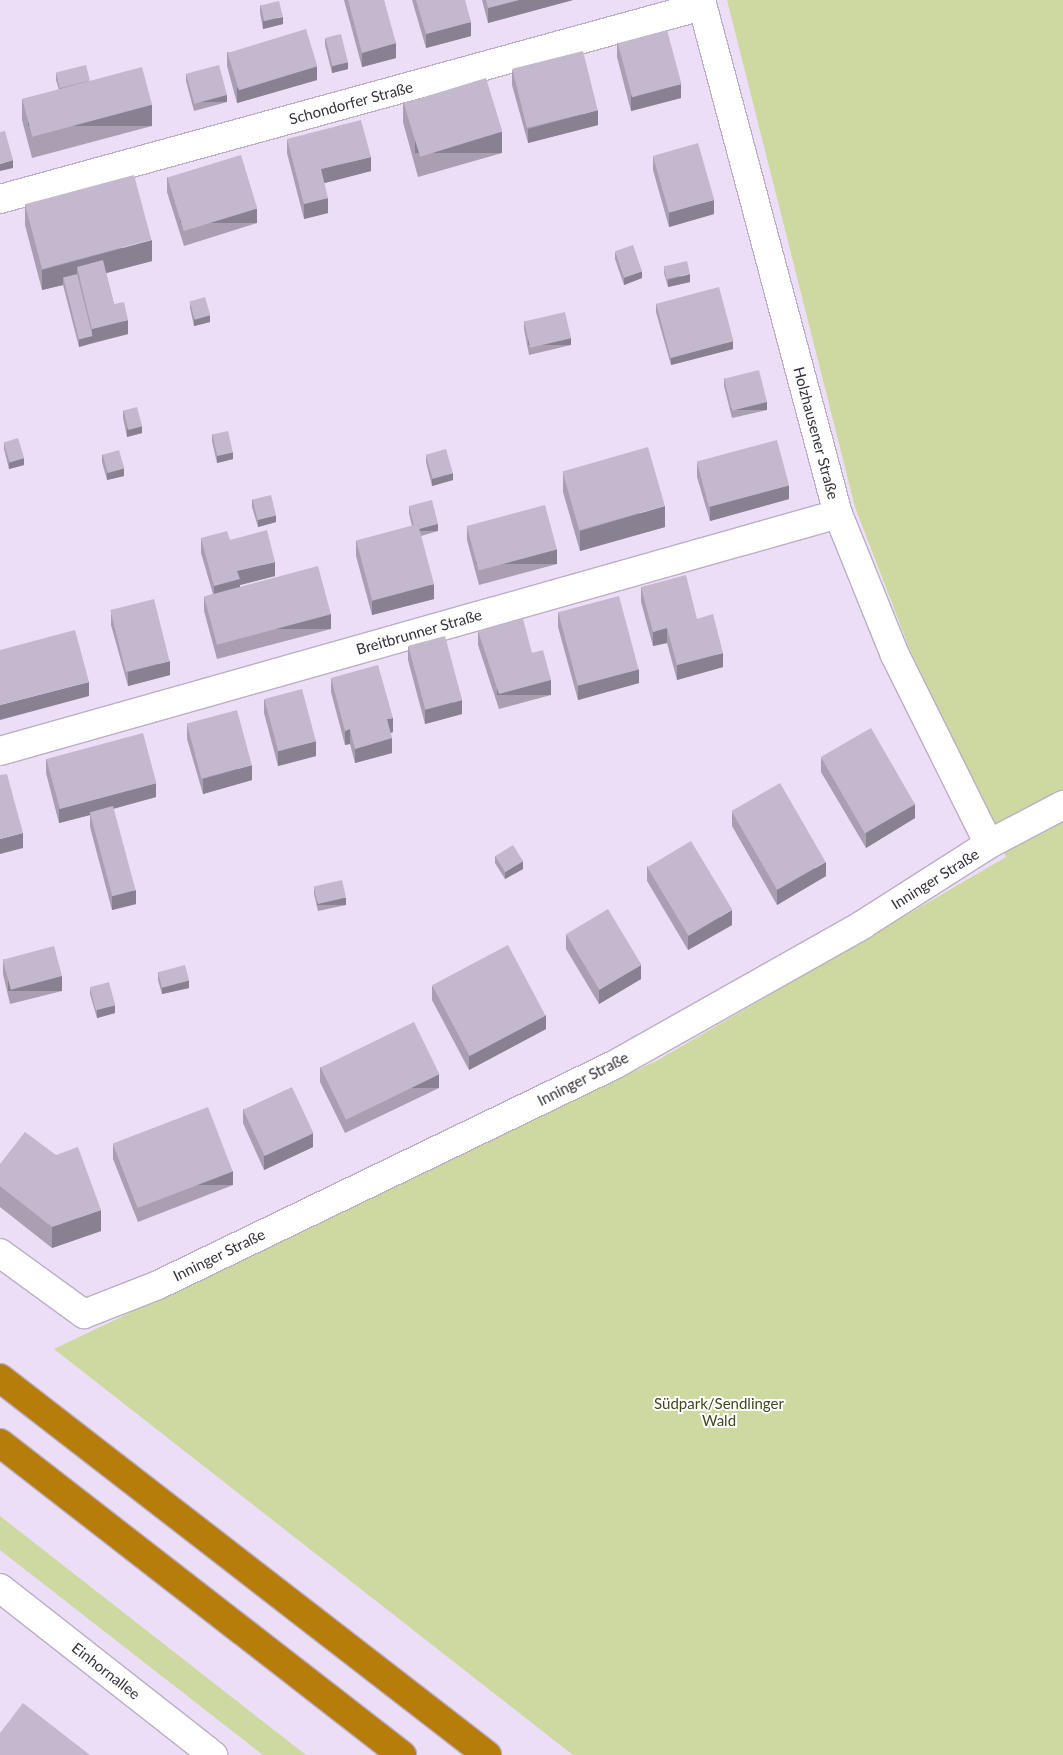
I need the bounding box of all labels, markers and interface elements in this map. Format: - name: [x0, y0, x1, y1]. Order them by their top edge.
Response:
- street label: Schondorfer Straße: [287, 78, 415, 128]
- street label: Holzhausener Straße: [790, 365, 842, 501]
- street label: Breitbrunner Straße: [354, 605, 484, 659]
- street label: Inninger Straße: [888, 845, 982, 913]
- street label: Inninger Straße: [534, 1048, 632, 1110]
- street label: Inninger Straße: [170, 1225, 268, 1285]
- park label: Südpark/Sendlinger Wald: [654, 1394, 784, 1429]
- street label: Einhornallee: [68, 1639, 144, 1703]

